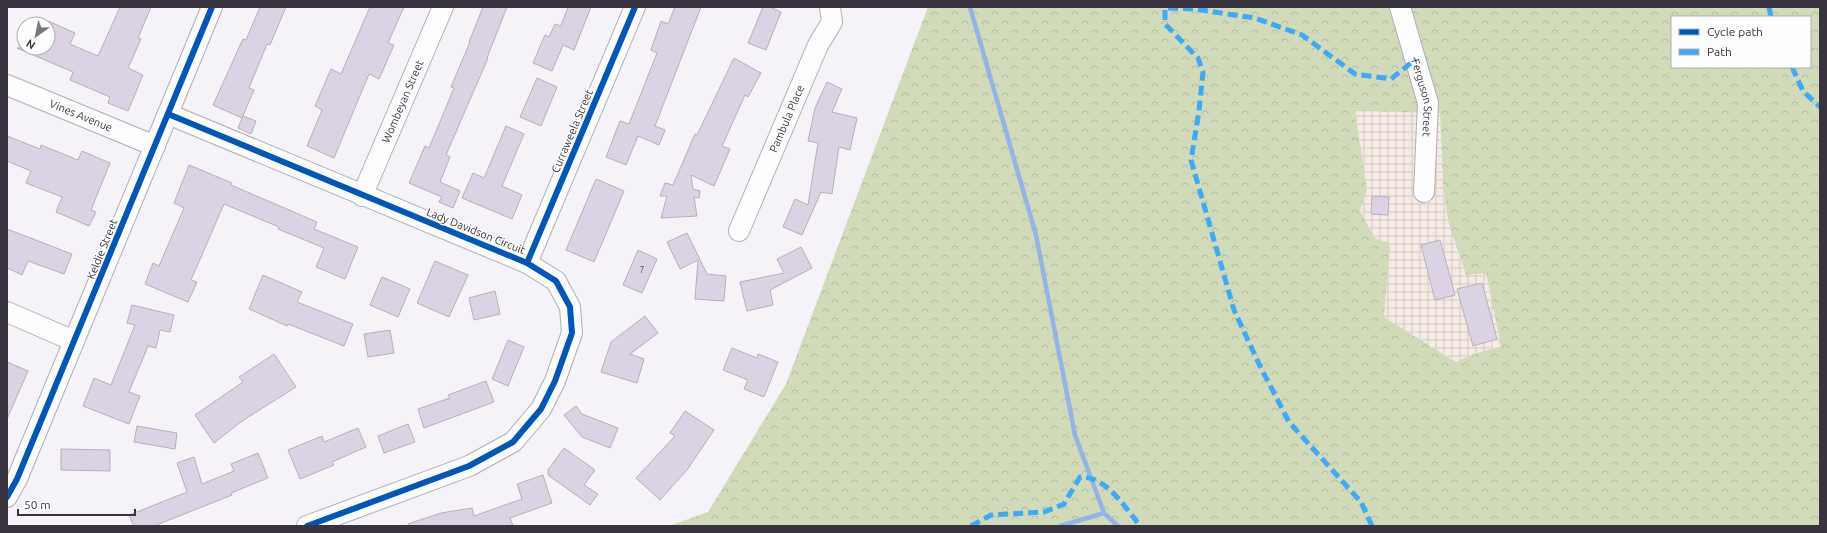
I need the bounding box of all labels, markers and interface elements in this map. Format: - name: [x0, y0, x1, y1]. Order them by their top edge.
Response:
- north arrow: [16, 16, 56, 56]
- legend: [1671, 16, 1811, 68]
- text: Cycle path: [1707, 25, 1763, 38]
- text: N: [24, 37, 37, 52]
- text: Path: [1707, 45, 1732, 58]
- street label: Wombeyan Street: [380, 57, 426, 145]
- street label: Ferguson Street: [1409, 57, 1434, 138]
- street label: Pambula Place: [767, 83, 806, 154]
- street label: Curraweela Street: [549, 87, 595, 174]
- street label: Vines Avenue: [48, 97, 114, 134]
- street label: Lady Davidson Circuit: [425, 206, 528, 257]
- street label: Keldie Street: [84, 216, 120, 281]
- house number: 7: [639, 265, 645, 275]
- scale bar: [18, 491, 135, 517]
- text: 50 m: [24, 498, 51, 511]

